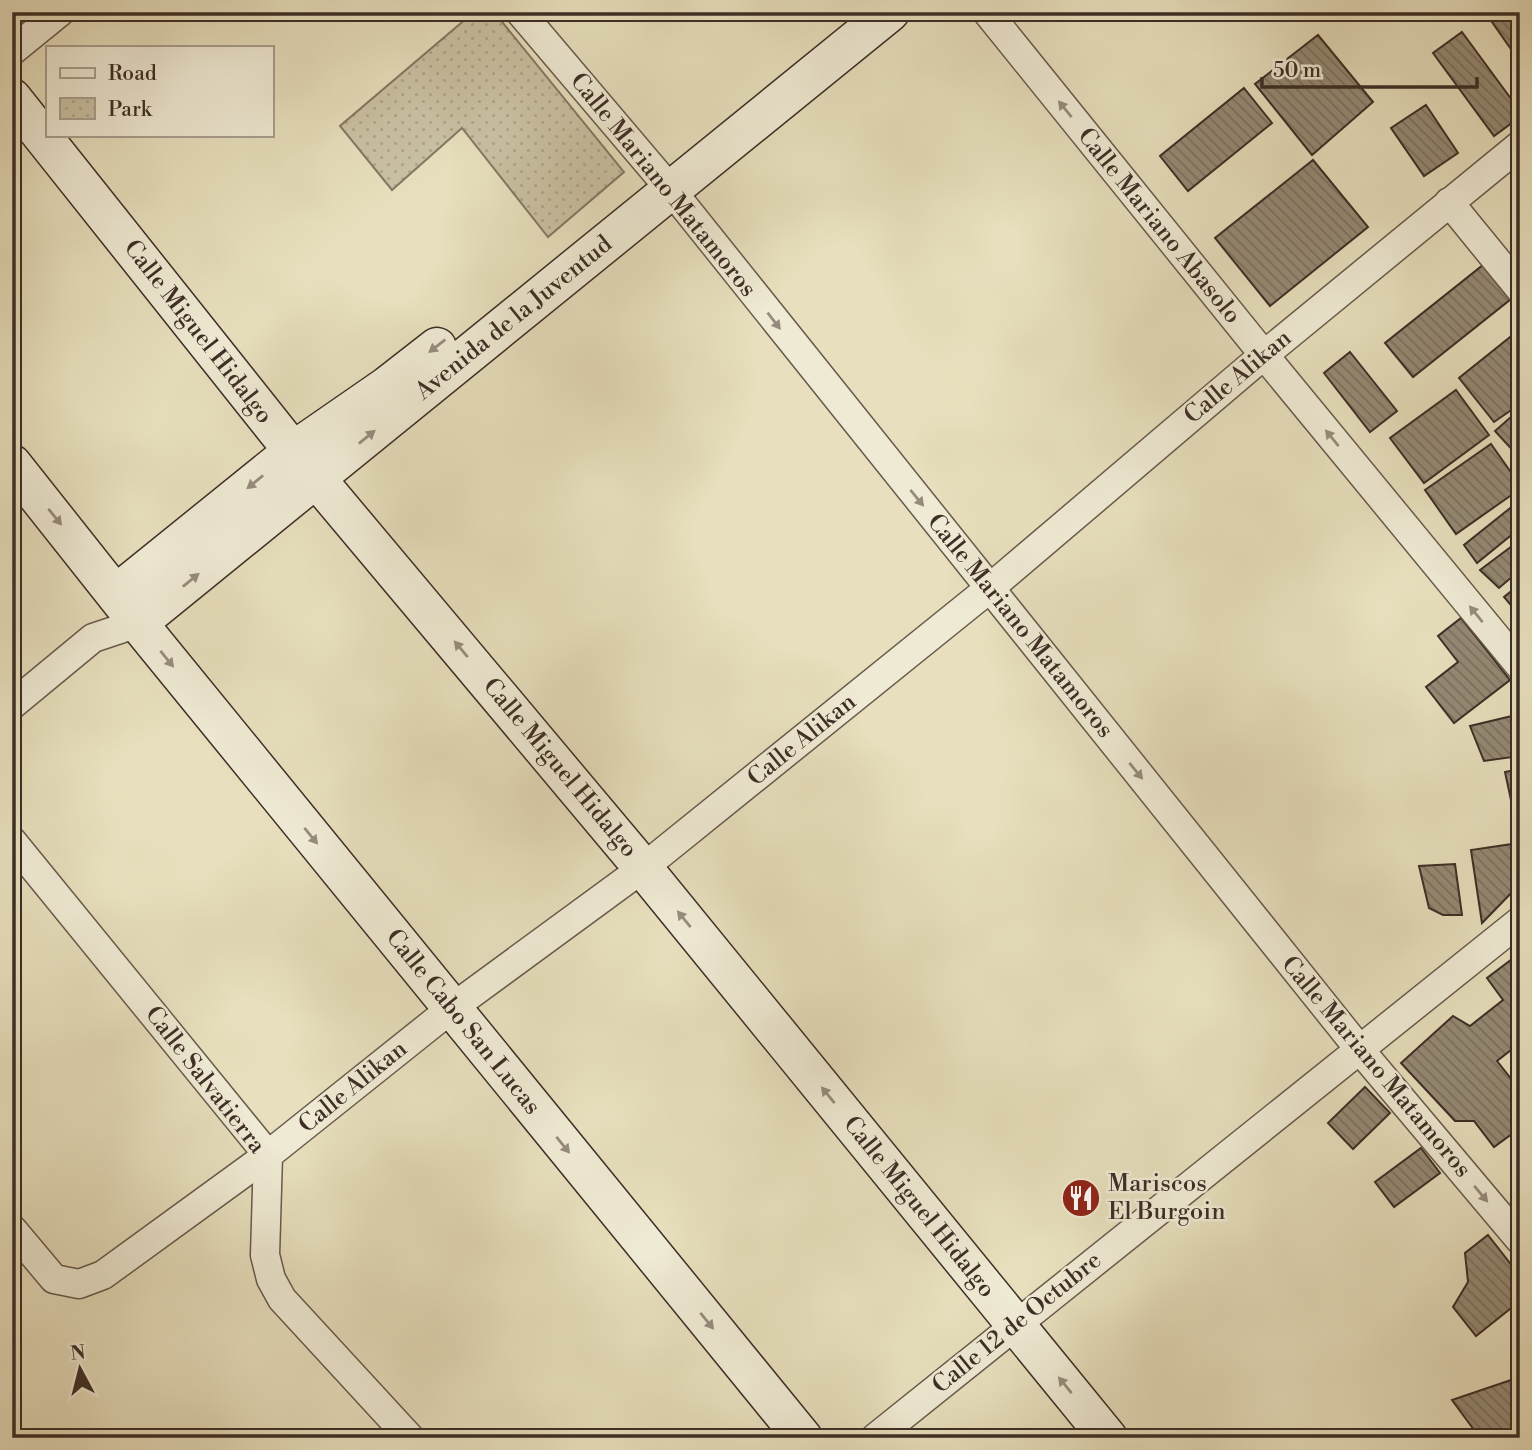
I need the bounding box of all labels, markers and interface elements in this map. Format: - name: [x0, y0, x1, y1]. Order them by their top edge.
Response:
- legend: [46, 46, 273, 136]
- scale bar: [1262, 46, 1478, 90]
- text: 50 m: [1273, 58, 1321, 84]
- text: Road: [108, 61, 157, 87]
- street label: Calle Mariano Matamoros: [563, 67, 763, 303]
- text: Park: [108, 97, 153, 123]
- one-way arrow: [1058, 101, 1073, 118]
- street label: Calle Mariano Abasolo: [1071, 122, 1247, 330]
- street label: Avenida de la Juventud: [409, 229, 619, 407]
- street label: Calle Miguel Hidalgo: [117, 234, 279, 430]
- one-way arrow: [767, 311, 782, 329]
- street label: Calle Alikan: [1178, 323, 1298, 431]
- one-way arrow: [428, 339, 446, 354]
- one-way arrow: [358, 429, 376, 444]
- one-way arrow: [1325, 429, 1340, 446]
- one-way arrow: [246, 475, 264, 490]
- one-way arrow: [909, 489, 924, 507]
- street label: Calle Mariano Matamoros: [920, 508, 1120, 744]
- one-way arrow: [47, 509, 62, 526]
- one-way arrow: [182, 573, 199, 588]
- one-way arrow: [1469, 605, 1484, 623]
- one-way arrow: [453, 641, 468, 659]
- one-way arrow: [160, 650, 175, 668]
- street label: Calle Miguel Hidalgo: [476, 672, 644, 864]
- street label: Calle Alikan: [742, 687, 862, 793]
- one-way arrow: [1128, 762, 1143, 779]
- one-way arrow: [303, 827, 318, 844]
- one-way arrow: [677, 910, 692, 927]
- street label: Calle Cabo San Lucas: [379, 923, 547, 1121]
- street label: Calle Mariano Matamoros: [1275, 950, 1477, 1184]
- street label: Calle Salvatierra: [138, 1000, 272, 1160]
- street label: Calle Alikan: [293, 1034, 413, 1140]
- one-way arrow: [821, 1086, 836, 1103]
- street label: Calle Miguel Hidalgo: [836, 1110, 1002, 1304]
- one-way arrow: [556, 1135, 571, 1153]
- place label: Mariscos El Burgoin: [1108, 1169, 1226, 1227]
- restaurant icon: Mariscos El Burgoin: [1060, 1177, 1102, 1219]
- one-way arrow: [1473, 1185, 1489, 1203]
- street label: Calle 12 de Octubre: [926, 1246, 1108, 1400]
- one-way arrow: [700, 1312, 715, 1330]
- north arrow: [46, 1334, 116, 1404]
- text: N: [69, 1340, 87, 1366]
- one-way arrow: [1057, 1376, 1072, 1394]

